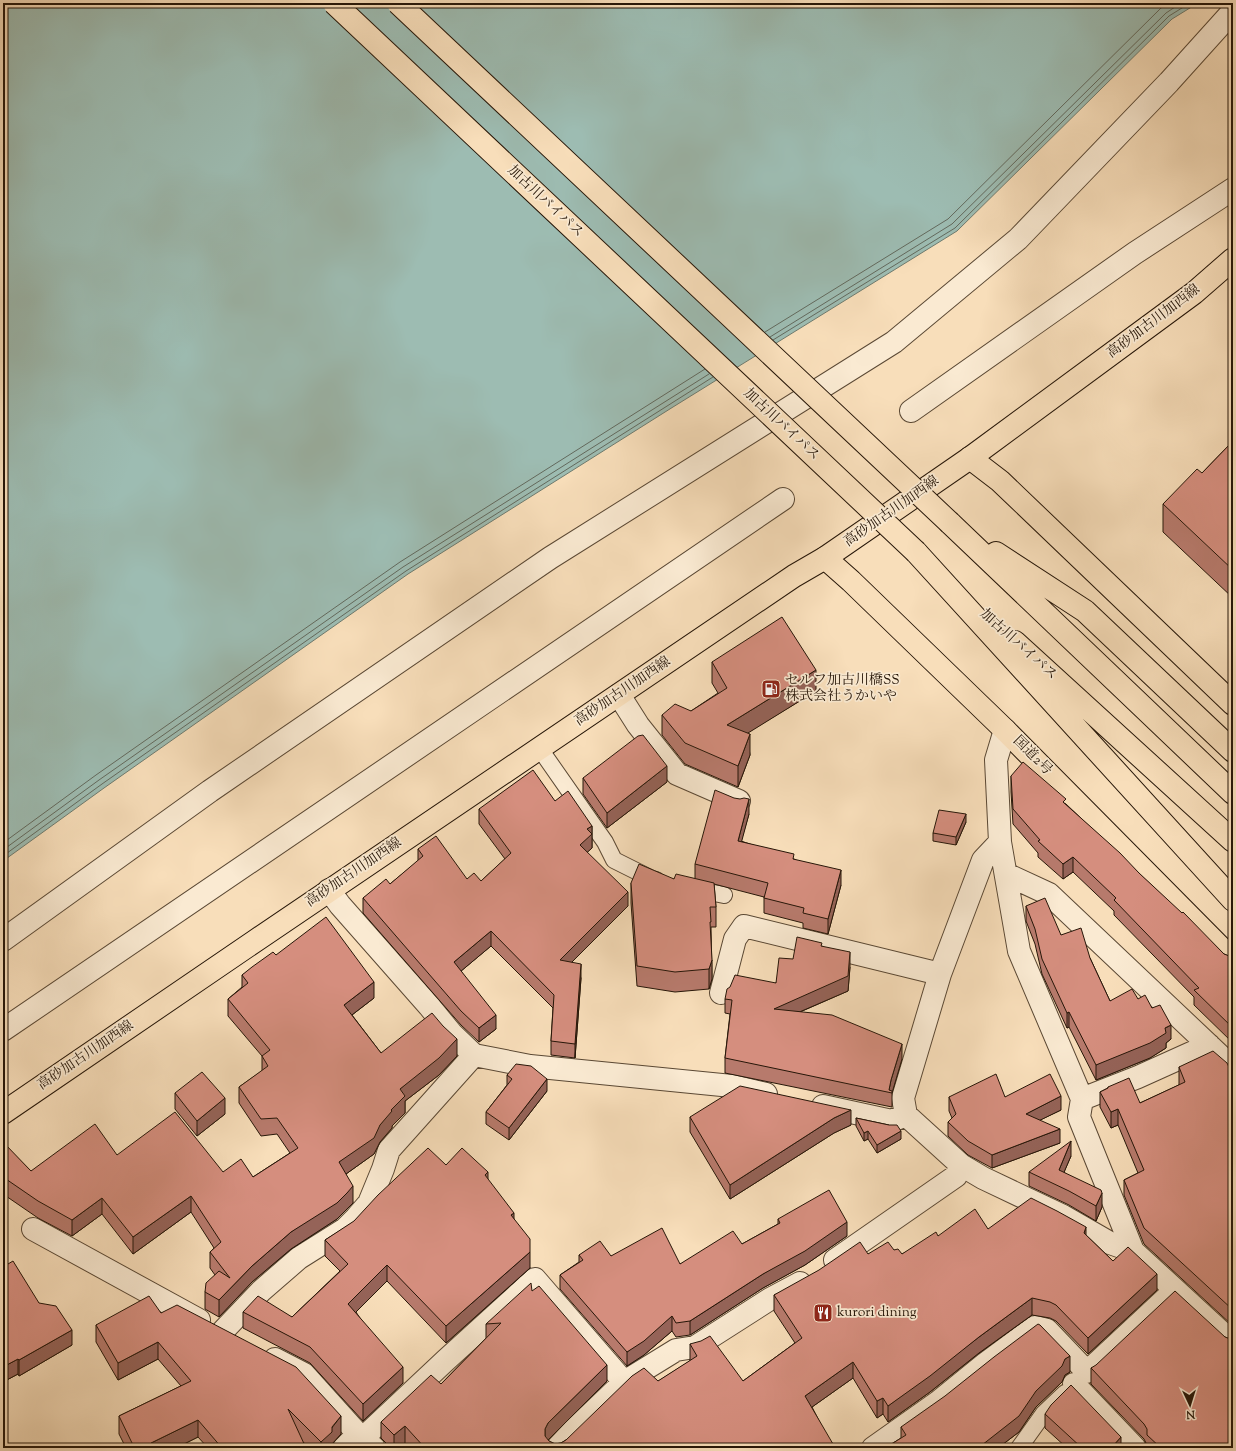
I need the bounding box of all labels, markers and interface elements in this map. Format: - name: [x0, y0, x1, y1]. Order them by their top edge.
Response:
- street label: 加古川バイパス: [502, 161, 588, 243]
- street label: 高砂加古川加西線: [1103, 280, 1205, 364]
- street label: 加古川バイパス: [738, 384, 824, 466]
- street label: 高砂加古川加西線: [840, 472, 944, 552]
- street label: 加古川バイパス: [975, 605, 1061, 685]
- street label: 高砂加古川加西線: [571, 652, 675, 732]
- place label: セルフ加古川橋SS 株式会社うかいや: [785, 671, 900, 707]
- fuel station icon: セルフ加古川橋SS 株式会社うかいや: [760, 678, 782, 700]
- street label: 国道2号: [1008, 732, 1056, 780]
- street label: 高砂加古川加西線: [302, 833, 406, 913]
- street label: 高砂加古川加西線: [34, 1016, 138, 1096]
- restaurant icon: kurori dining: [812, 1302, 834, 1324]
- place label: kurori dining: [837, 1303, 917, 1323]
- north arrow: [1170, 1385, 1210, 1425]
- text: N: [1185, 1406, 1197, 1422]

